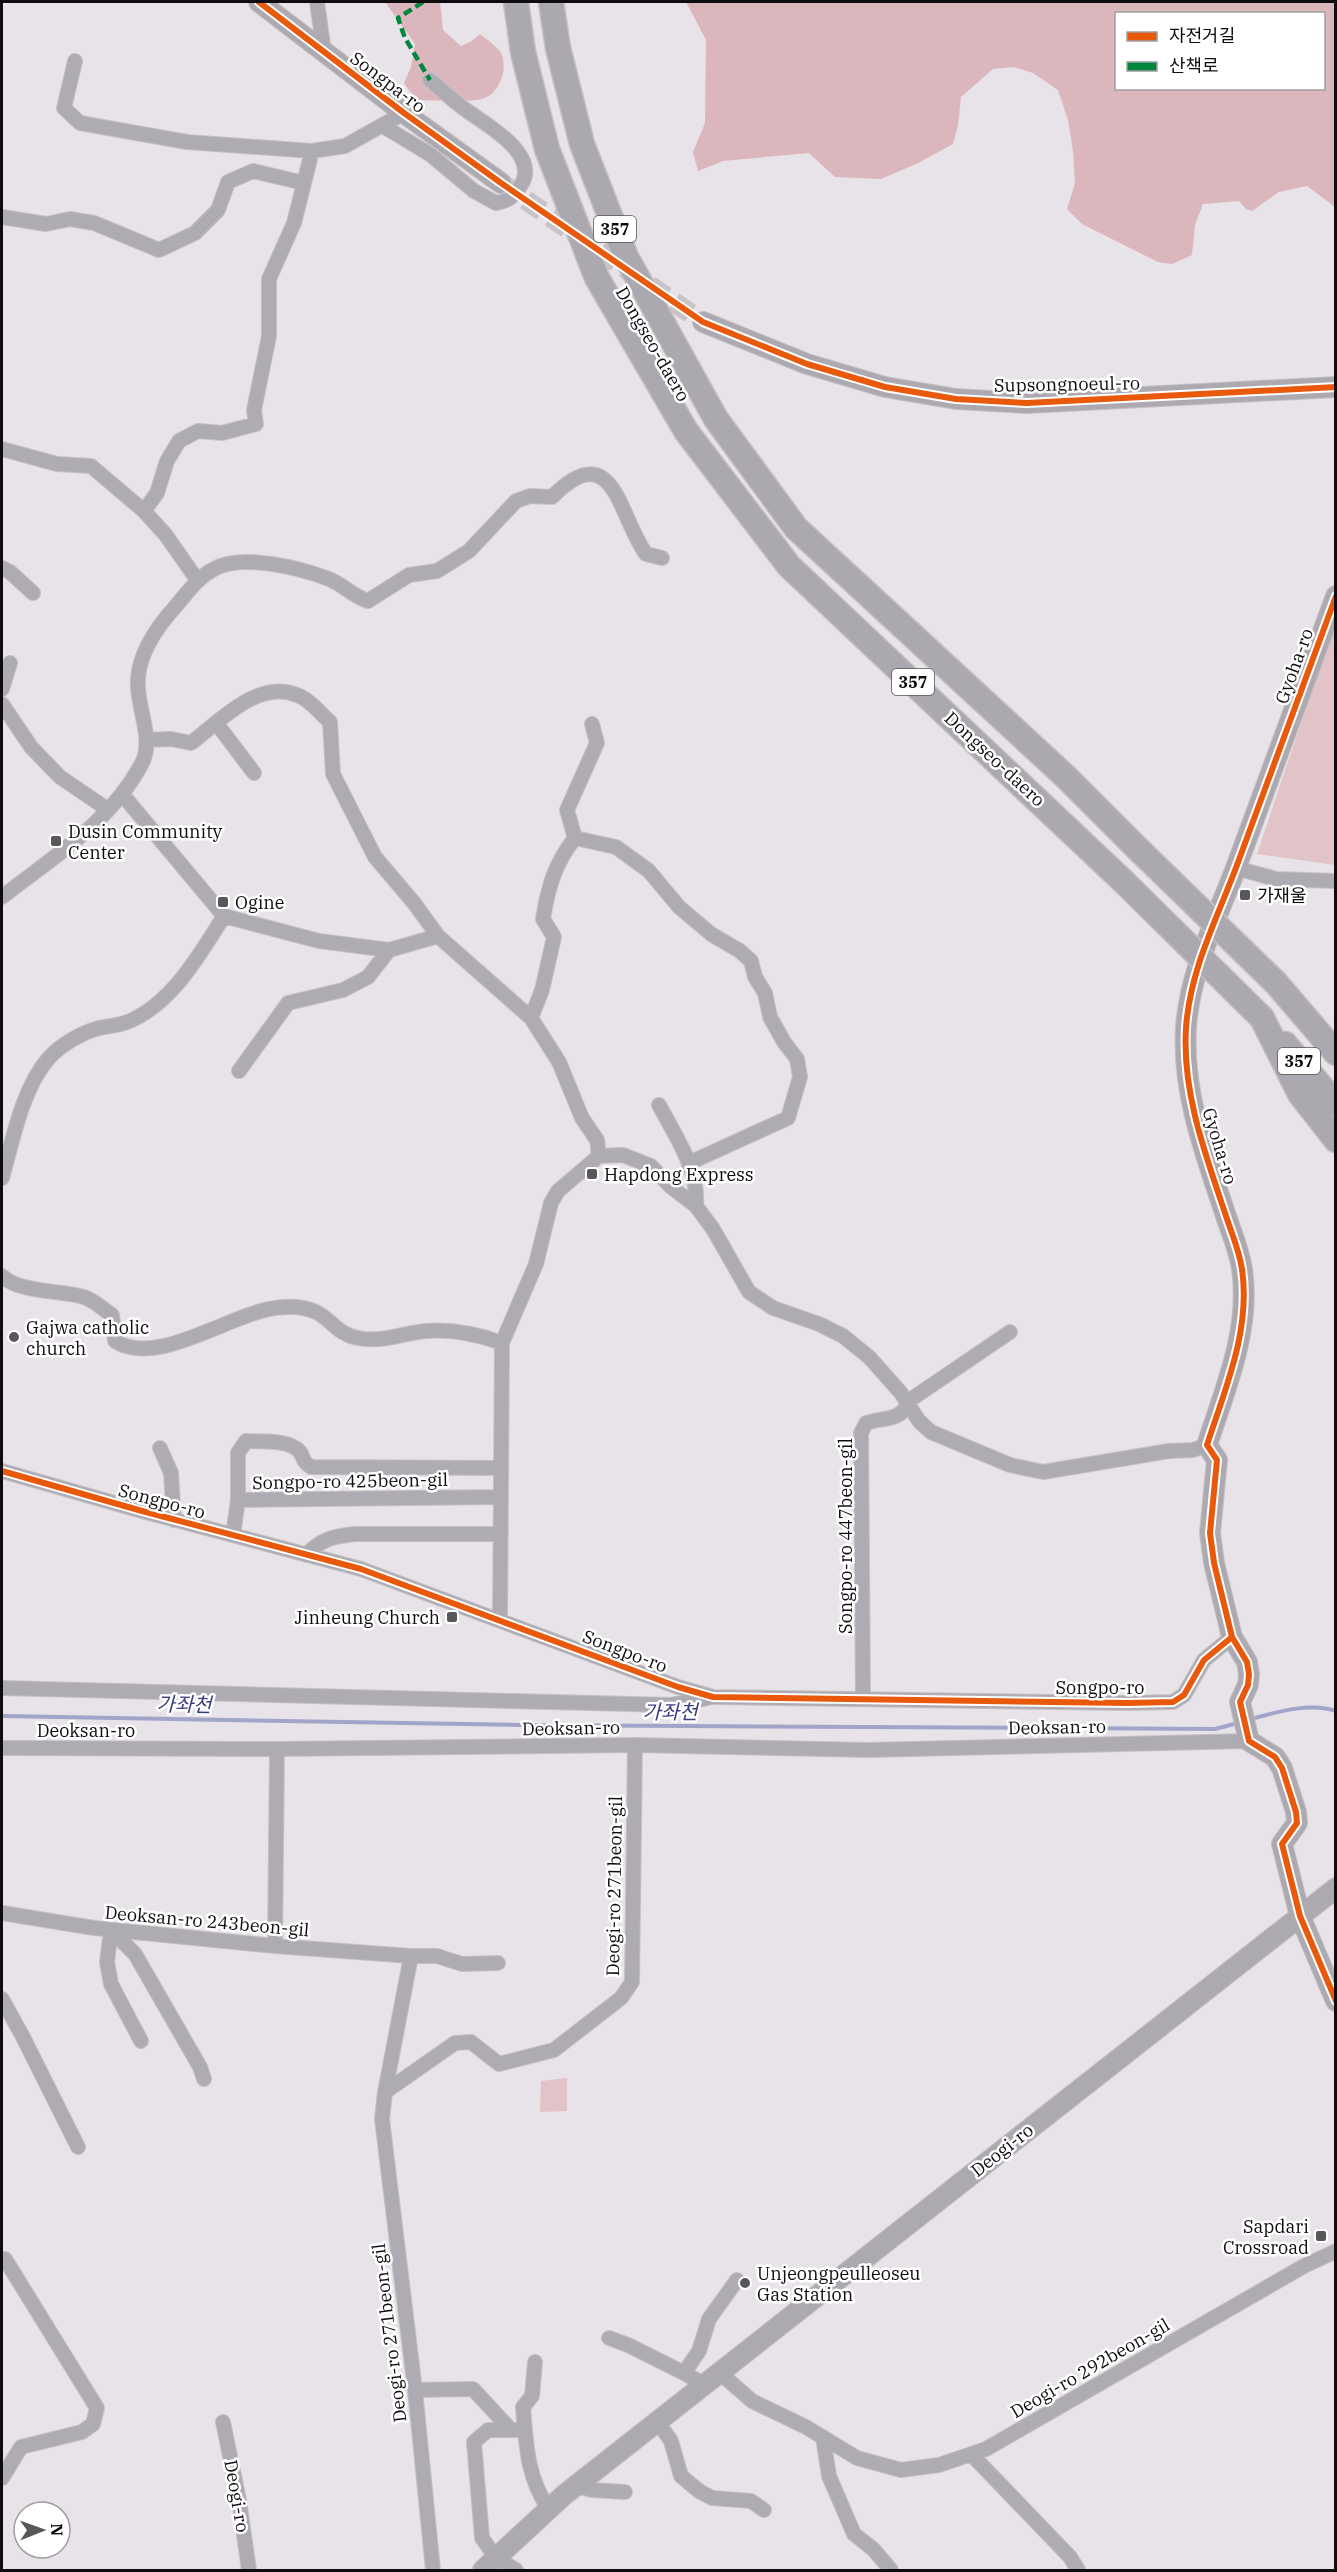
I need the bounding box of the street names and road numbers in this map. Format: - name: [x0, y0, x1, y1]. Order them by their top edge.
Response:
- street label: Songpa-ro: [346, 46, 430, 118]
- road number: 357: [594, 216, 636, 242]
- street label: Dongseo-daero: [611, 282, 695, 406]
- street label: Supsongnoeul-ro: [994, 371, 1140, 397]
- street label: Gyoha-ro: [1270, 625, 1318, 707]
- road number: 357: [892, 669, 934, 695]
- street label: Dongseo-daero: [940, 707, 1050, 811]
- road number: 357: [1278, 1048, 1320, 1074]
- street label: Gyoha-ro: [1197, 1105, 1243, 1187]
- street label: Songpo-ro 447beon-gil: [834, 1438, 857, 1634]
- street label: Songpo-ro 425beon-gil: [252, 1468, 448, 1494]
- street label: Songpo-ro: [116, 1478, 208, 1524]
- street label: Songpo-ro: [579, 1624, 671, 1678]
- street label: Songpo-ro: [1056, 1676, 1144, 1699]
- street label: Deoksan-ro: [1008, 1715, 1106, 1739]
- street label: Deoksan-ro: [522, 1716, 620, 1740]
- street label: Deoksan-ro: [37, 1719, 135, 1742]
- street label: Deogi-ro 271beon-gil: [601, 1796, 627, 1976]
- street label: Deoksan-ro 243beon-gil: [104, 1901, 310, 1941]
- street label: Deogi-ro: [966, 2118, 1038, 2182]
- street label: Deogi-ro 271beon-gil: [367, 2242, 411, 2424]
- street label: Deogi-ro 292beon-gil: [1006, 2313, 1174, 2423]
- street label: Deogi-ro: [219, 2458, 255, 2534]

